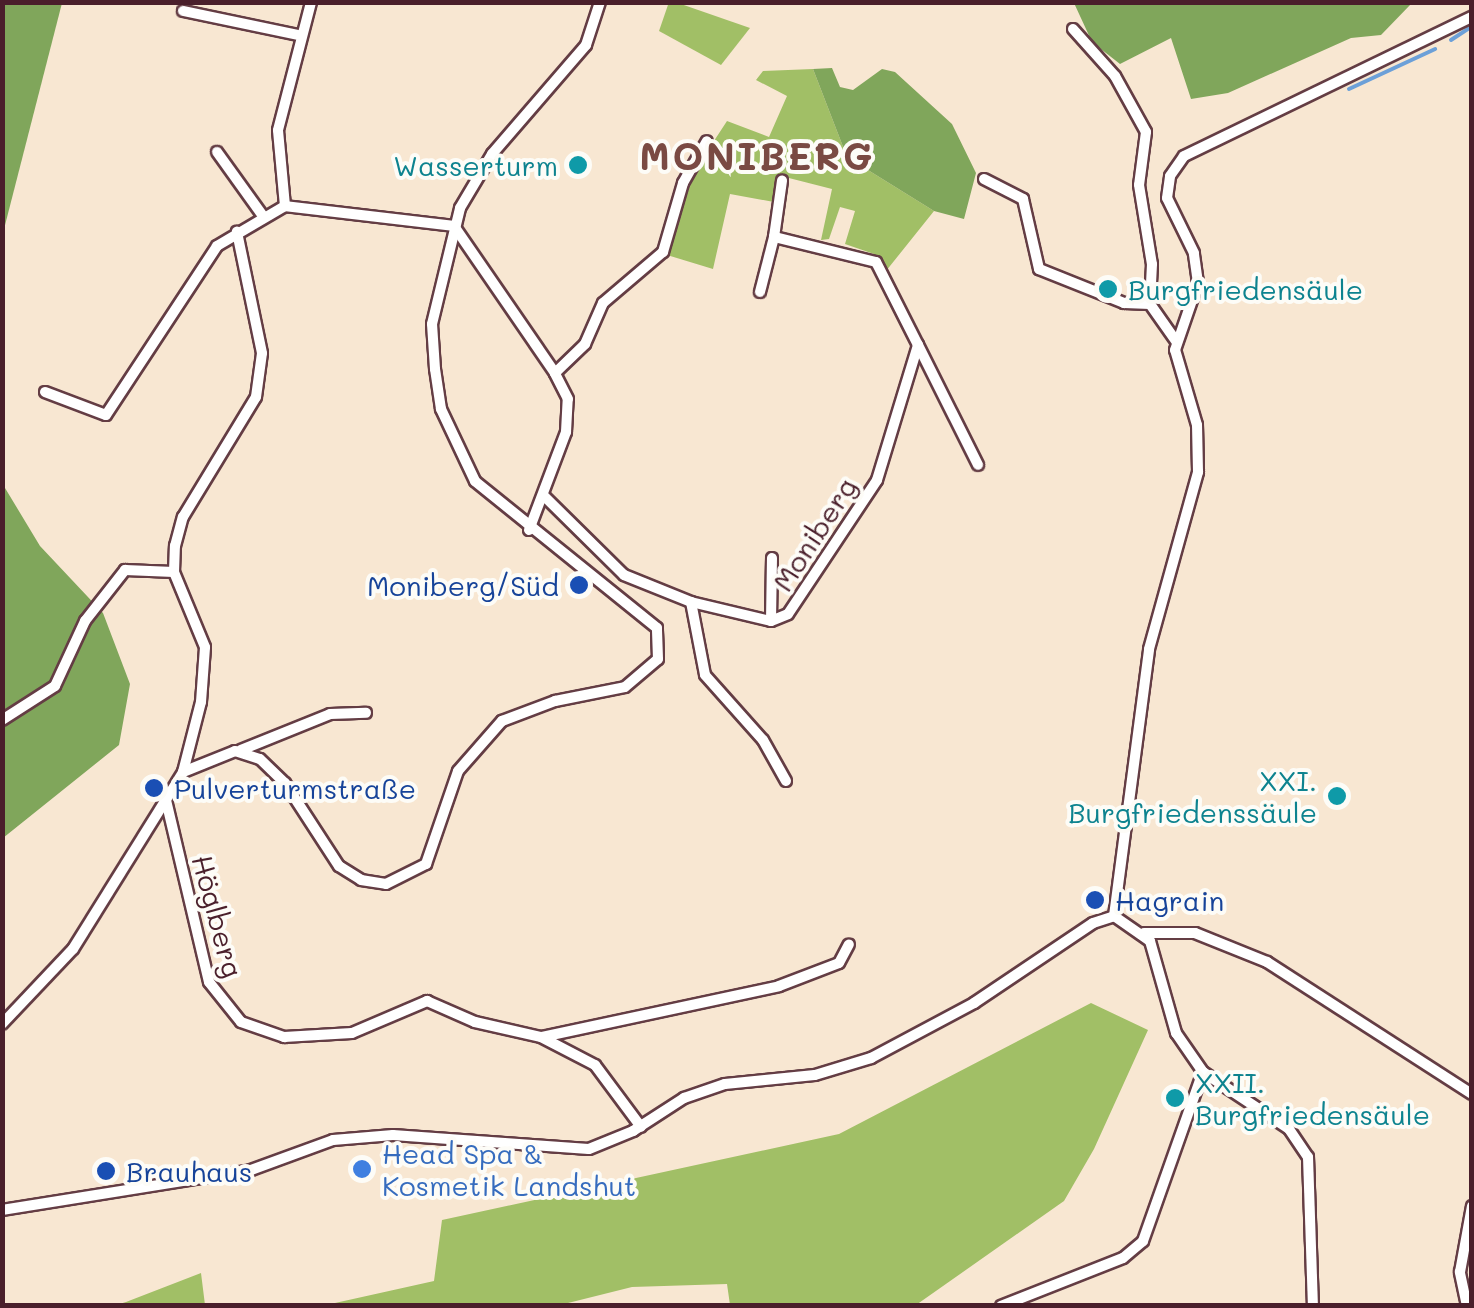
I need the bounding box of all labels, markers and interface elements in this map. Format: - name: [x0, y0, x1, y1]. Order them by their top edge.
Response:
- district label: MONIBERG: [639, 133, 875, 179]
- place label: Wasserturm: [393, 148, 558, 182]
- marker: Wasserturm: [567, 154, 589, 176]
- place label: Burgfriedensäule: [1128, 272, 1363, 306]
- marker: Burgfriedensäule: [1097, 278, 1119, 300]
- street label: Moniberg: [765, 471, 863, 597]
- place label: Moniberg/Süd: [367, 568, 559, 602]
- marker: Moniberg/Süd: [568, 574, 590, 596]
- place label: XXI. Burgfriedenssäule: [1068, 763, 1317, 829]
- place label: Pulverturmstraße: [174, 771, 416, 805]
- marker: Pulverturmstraße: [143, 777, 165, 799]
- marker: XXI. Burgfriedenssäule: [1326, 785, 1348, 807]
- street label: Höglberg: [186, 851, 250, 981]
- place label: Hagrain: [1115, 883, 1224, 917]
- marker: Hagrain: [1084, 889, 1106, 911]
- place label: XXII. Burgfriedensäule: [1195, 1065, 1430, 1131]
- marker: XXII. Burgfriedensäule: [1164, 1087, 1186, 1109]
- place label: Head Spa & Kosmetik Landshut: [382, 1136, 636, 1202]
- place label: Brauhaus: [126, 1154, 252, 1188]
- marker: Head Spa & Kosmetik Landshut: [351, 1158, 373, 1180]
- marker: Brauhaus: [95, 1160, 117, 1182]

